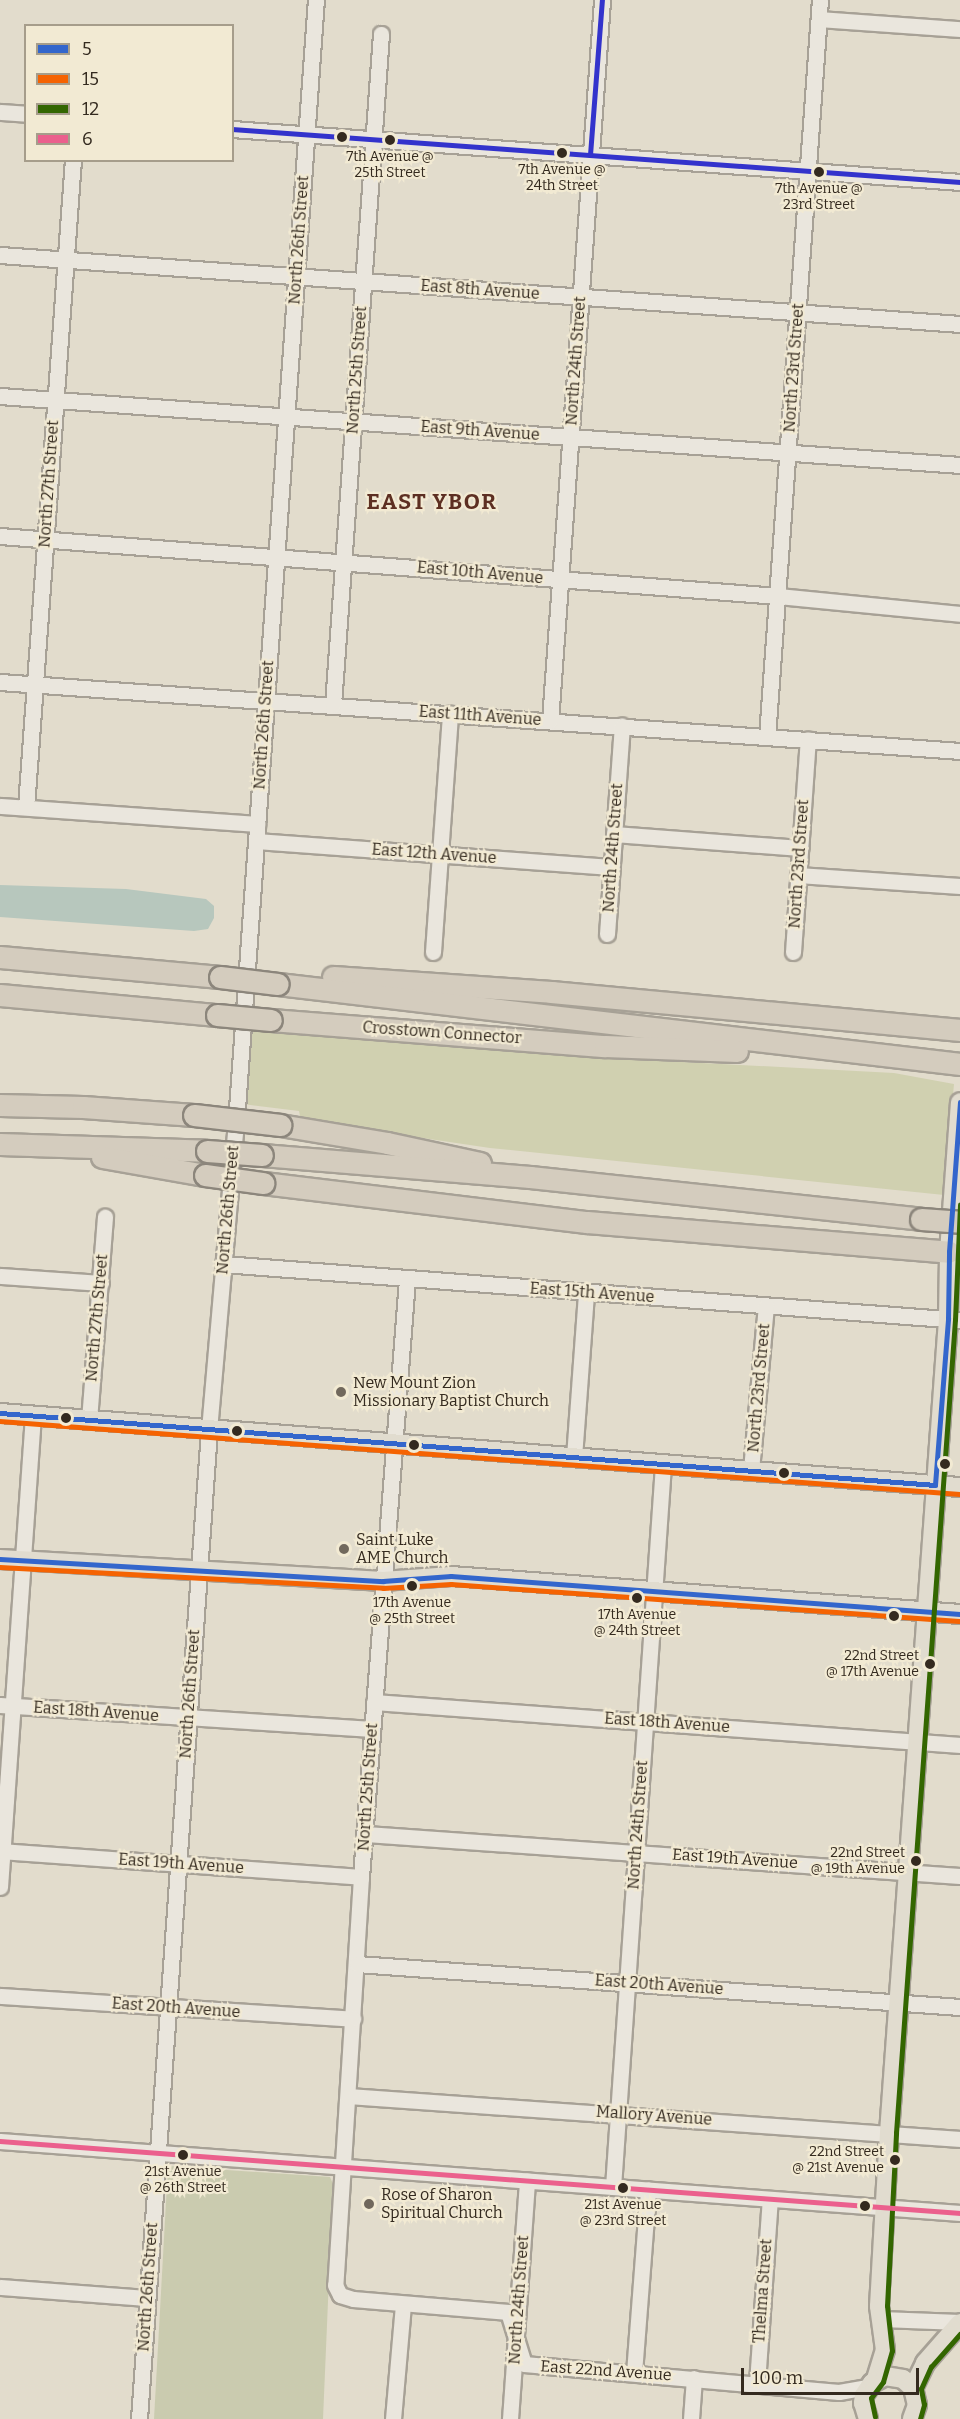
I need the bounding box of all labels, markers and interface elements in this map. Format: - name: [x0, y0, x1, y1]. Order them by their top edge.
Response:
- legend: [24, 24, 234, 162]
- text: 5: [82, 38, 92, 60]
- text: 15: [82, 68, 99, 90]
- text: 12: [82, 98, 99, 120]
- text: 6: [82, 128, 93, 150]
- unlabelled marker: [336, 131, 348, 143]
- marker: 7th Avenue @ 25th Street: [384, 134, 396, 146]
- marker: 7th Avenue @ 24th Street: [556, 147, 568, 159]
- place label: 7th Avenue @ 25th Street: [346, 149, 434, 182]
- place label: 7th Avenue @ 24th Street: [518, 162, 606, 194]
- marker: 7th Avenue @ 23rd Street: [813, 166, 825, 178]
- street label: North 26th Street: [285, 175, 313, 305]
- place label: 7th Avenue @ 23rd Street: [775, 181, 863, 214]
- street label: East 8th Avenue: [420, 276, 540, 304]
- street label: North 24th Street: [562, 296, 590, 426]
- street label: North 23rd Street: [780, 303, 808, 433]
- street label: North 25th Street: [343, 305, 371, 435]
- street label: East 9th Avenue: [420, 417, 540, 445]
- street label: North 27th Street: [35, 419, 63, 549]
- district label: EAST YBOR: [367, 489, 497, 515]
- street label: East 10th Avenue: [416, 558, 544, 588]
- street label: North 26th Street: [250, 660, 278, 790]
- street label: East 11th Avenue: [418, 702, 542, 730]
- street label: North 24th Street: [599, 783, 627, 913]
- street label: North 23rd Street: [785, 799, 813, 929]
- street label: East 12th Avenue: [371, 840, 497, 868]
- street label: Crosstown Connector: [362, 1018, 522, 1048]
- street label: North 26th Street: [213, 1145, 243, 1275]
- street label: North 27th Street: [82, 1253, 112, 1383]
- street label: East 15th Avenue: [529, 1279, 655, 1307]
- street label: North 23rd Street: [744, 1323, 774, 1453]
- place label: New Mount Zion Missionary Baptist Church: [353, 1373, 549, 1411]
- marker: New Mount Zion Missionary Baptist Church: [334, 1385, 348, 1399]
- unlabelled marker: [60, 1412, 72, 1424]
- unlabelled marker: [231, 1425, 243, 1437]
- unlabelled marker: [408, 1439, 420, 1451]
- unlabelled marker: [939, 1458, 951, 1470]
- unlabelled marker: [778, 1467, 790, 1479]
- place label: Saint Luke AME Church: [356, 1530, 449, 1568]
- marker: Saint Luke AME Church: [337, 1542, 351, 1556]
- marker: 17th Avenue @ 25th Street: [406, 1580, 418, 1592]
- marker: 17th Avenue @ 24th Street: [631, 1592, 643, 1604]
- place label: 17th Avenue @ 25th Street: [369, 1595, 455, 1628]
- place label: 17th Avenue @ 24th Street: [594, 1607, 680, 1640]
- unlabelled marker: [888, 1610, 900, 1622]
- street label: North 26th Street: [176, 1629, 204, 1759]
- place label: 22nd Street @ 17th Avenue: [826, 1648, 919, 1680]
- marker: 22nd Street @ 17th Avenue: [924, 1658, 936, 1670]
- street label: East 18th Avenue: [32, 1698, 160, 1726]
- street label: East 18th Avenue: [603, 1709, 731, 1737]
- street label: North 25th Street: [354, 1722, 382, 1852]
- street label: North 24th Street: [624, 1760, 652, 1890]
- street label: East 19th Avenue: [672, 1845, 798, 1873]
- place label: 22nd Street @ 19th Avenue: [810, 1845, 905, 1877]
- street label: East 19th Avenue: [118, 1850, 244, 1878]
- marker: 22nd Street @ 19th Avenue: [910, 1855, 922, 1867]
- street label: East 20th Avenue: [594, 1971, 724, 1999]
- street label: East 20th Avenue: [111, 1994, 241, 2022]
- street label: Mallory Avenue: [595, 2102, 713, 2130]
- place label: 22nd Street @ 21st Avenue: [792, 2144, 884, 2176]
- marker: 21st Avenue @ 26th Street: [177, 2149, 189, 2161]
- marker: 22nd Street @ 21st Avenue: [889, 2154, 901, 2166]
- place label: 21st Avenue @ 26th Street: [140, 2164, 226, 2196]
- marker: 21st Avenue @ 23rd Street: [617, 2182, 629, 2194]
- place label: Rose of Sharon Spiritual Church: [381, 2185, 503, 2223]
- marker: Rose of Sharon Spiritual Church: [362, 2197, 376, 2211]
- place label: 21st Avenue @ 23rd Street: [580, 2197, 666, 2230]
- unlabelled marker: [859, 2200, 871, 2212]
- street label: North 26th Street: [134, 2222, 162, 2352]
- street label: North 24th Street: [505, 2235, 533, 2365]
- street label: Thelma Street: [750, 2238, 776, 2344]
- scale bar: [744, 2356, 922, 2394]
- street label: East 22nd Avenue: [540, 2357, 672, 2385]
- text: 100 m: [752, 2367, 803, 2389]

